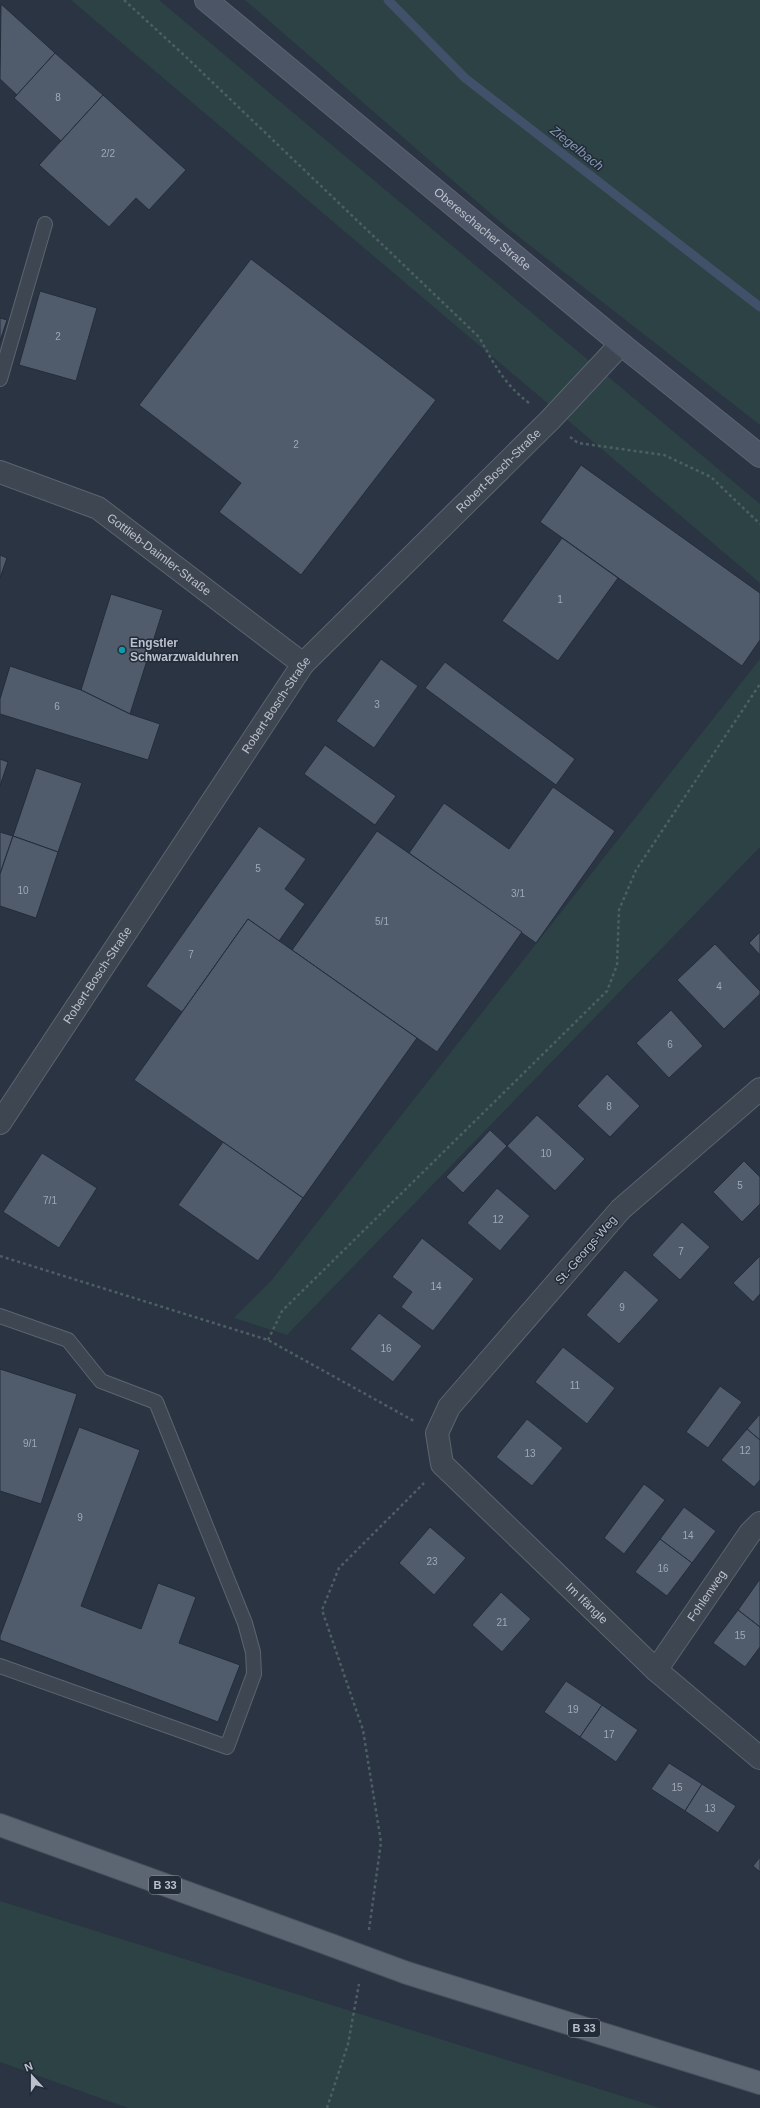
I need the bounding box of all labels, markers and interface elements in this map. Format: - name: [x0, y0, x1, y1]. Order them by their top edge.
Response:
- house number: 8: [55, 92, 61, 103]
- water label: Ziegelbach: [547, 122, 607, 173]
- house number: 2/2: [101, 148, 115, 159]
- street label: Obereschacher Straße: [431, 185, 534, 273]
- house number: 2: [55, 331, 61, 342]
- street label: Robert-Bosch-Straße: [453, 426, 544, 516]
- house number: 2: [293, 439, 299, 450]
- street label: Gottlieb-Daimler-Straße: [104, 510, 214, 599]
- house number: 1: [557, 594, 563, 605]
- place label: Engstler Schwarzwalduhren: [130, 636, 239, 664]
- marker: Engstler Schwarzwalduhren: [117, 645, 127, 655]
- street label: Robert-Bosch-Straße: [239, 653, 314, 756]
- house number: 3: [374, 699, 380, 710]
- house number: 6: [54, 701, 60, 712]
- house number: 5: [255, 863, 261, 874]
- house number: 10: [17, 885, 29, 896]
- house number: 3/1: [511, 888, 525, 899]
- house number: 5/1: [375, 916, 389, 927]
- street label: Robert-Bosch-Straße: [60, 924, 135, 1027]
- house number: 7: [188, 949, 194, 960]
- house number: 4: [716, 981, 722, 992]
- house number: 6: [667, 1039, 673, 1050]
- house number: 8: [606, 1101, 612, 1112]
- house number: 10: [540, 1148, 552, 1159]
- house number: 5: [737, 1180, 743, 1191]
- house number: 7/1: [43, 1195, 57, 1206]
- street label: St.-Georgs-Weg: [552, 1213, 620, 1287]
- house number: 12: [492, 1214, 504, 1225]
- house number: 7: [678, 1246, 684, 1257]
- house number: 14: [430, 1281, 442, 1292]
- house number: 9: [619, 1302, 625, 1313]
- house number: 16: [380, 1343, 392, 1354]
- house number: 11: [570, 1380, 581, 1391]
- house number: 9/1: [23, 1438, 37, 1449]
- house number: 12: [739, 1445, 751, 1456]
- house number: 13: [524, 1448, 536, 1459]
- house number: 9: [77, 1512, 83, 1523]
- house number: 14: [682, 1530, 694, 1541]
- house number: 23: [426, 1556, 438, 1567]
- house number: 16: [657, 1563, 669, 1574]
- street label: Fohlenweg: [685, 1568, 729, 1624]
- street label: Im Ifängle: [563, 1580, 611, 1627]
- house number: 21: [496, 1617, 508, 1628]
- house number: 15: [734, 1630, 746, 1641]
- house number: 19: [567, 1704, 579, 1715]
- house number: 17: [603, 1729, 615, 1740]
- house number: 15: [671, 1782, 683, 1793]
- house number: 13: [704, 1803, 716, 1814]
- road number: B 33: [149, 1876, 181, 1894]
- road number: B 33: [568, 2019, 600, 2037]
- north arrow: [12, 2056, 52, 2096]
- text: N: [23, 2060, 34, 2074]

